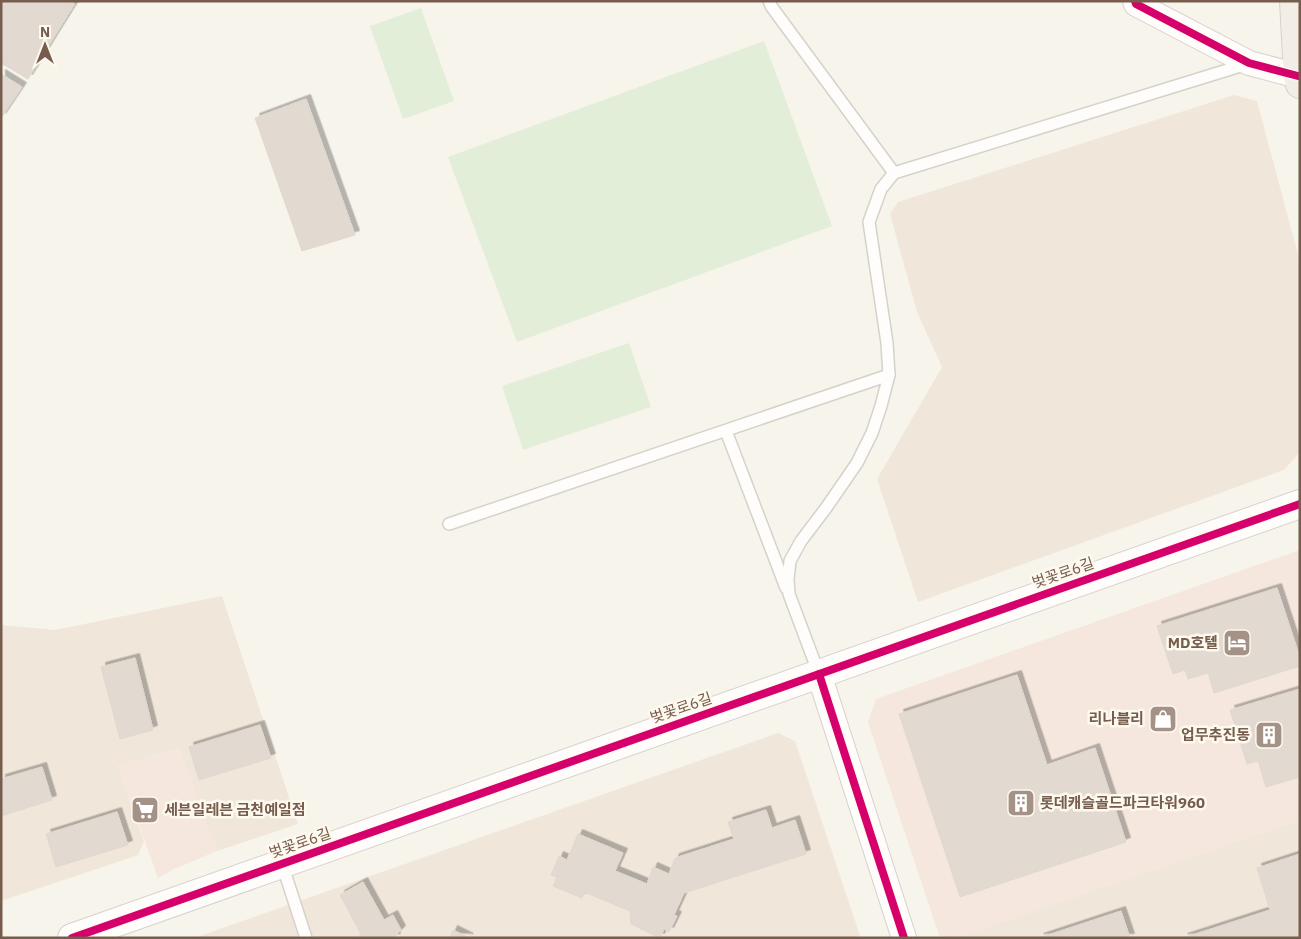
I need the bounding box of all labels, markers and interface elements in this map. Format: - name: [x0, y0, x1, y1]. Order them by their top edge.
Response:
- north arrow: [20, 20, 70, 70]
- text: N: [40, 23, 50, 41]
- street label: 벚꽃로6길: [1029, 553, 1096, 592]
- hotel icon: MD호텔: [1222, 628, 1252, 658]
- place label: MD호텔: [1168, 633, 1218, 652]
- street label: 벚꽃로6길: [647, 688, 714, 727]
- shop icon: 리나블리: [1148, 704, 1178, 734]
- place label: 리나블리: [1089, 709, 1144, 728]
- building icon: 업무추진동: [1254, 720, 1284, 750]
- place label: 업무추진동: [1181, 725, 1250, 744]
- building icon: 롯데캐슬골드파크타워960: [1006, 788, 1036, 818]
- place label: 롯데캐슬골드파크타워960: [1040, 793, 1205, 812]
- supermarket icon: 세븐일레븐 금천예일점: [130, 795, 160, 825]
- place label: 세븐일레븐 금천예일점: [164, 800, 306, 819]
- street label: 벚꽃로6길: [266, 823, 333, 862]

